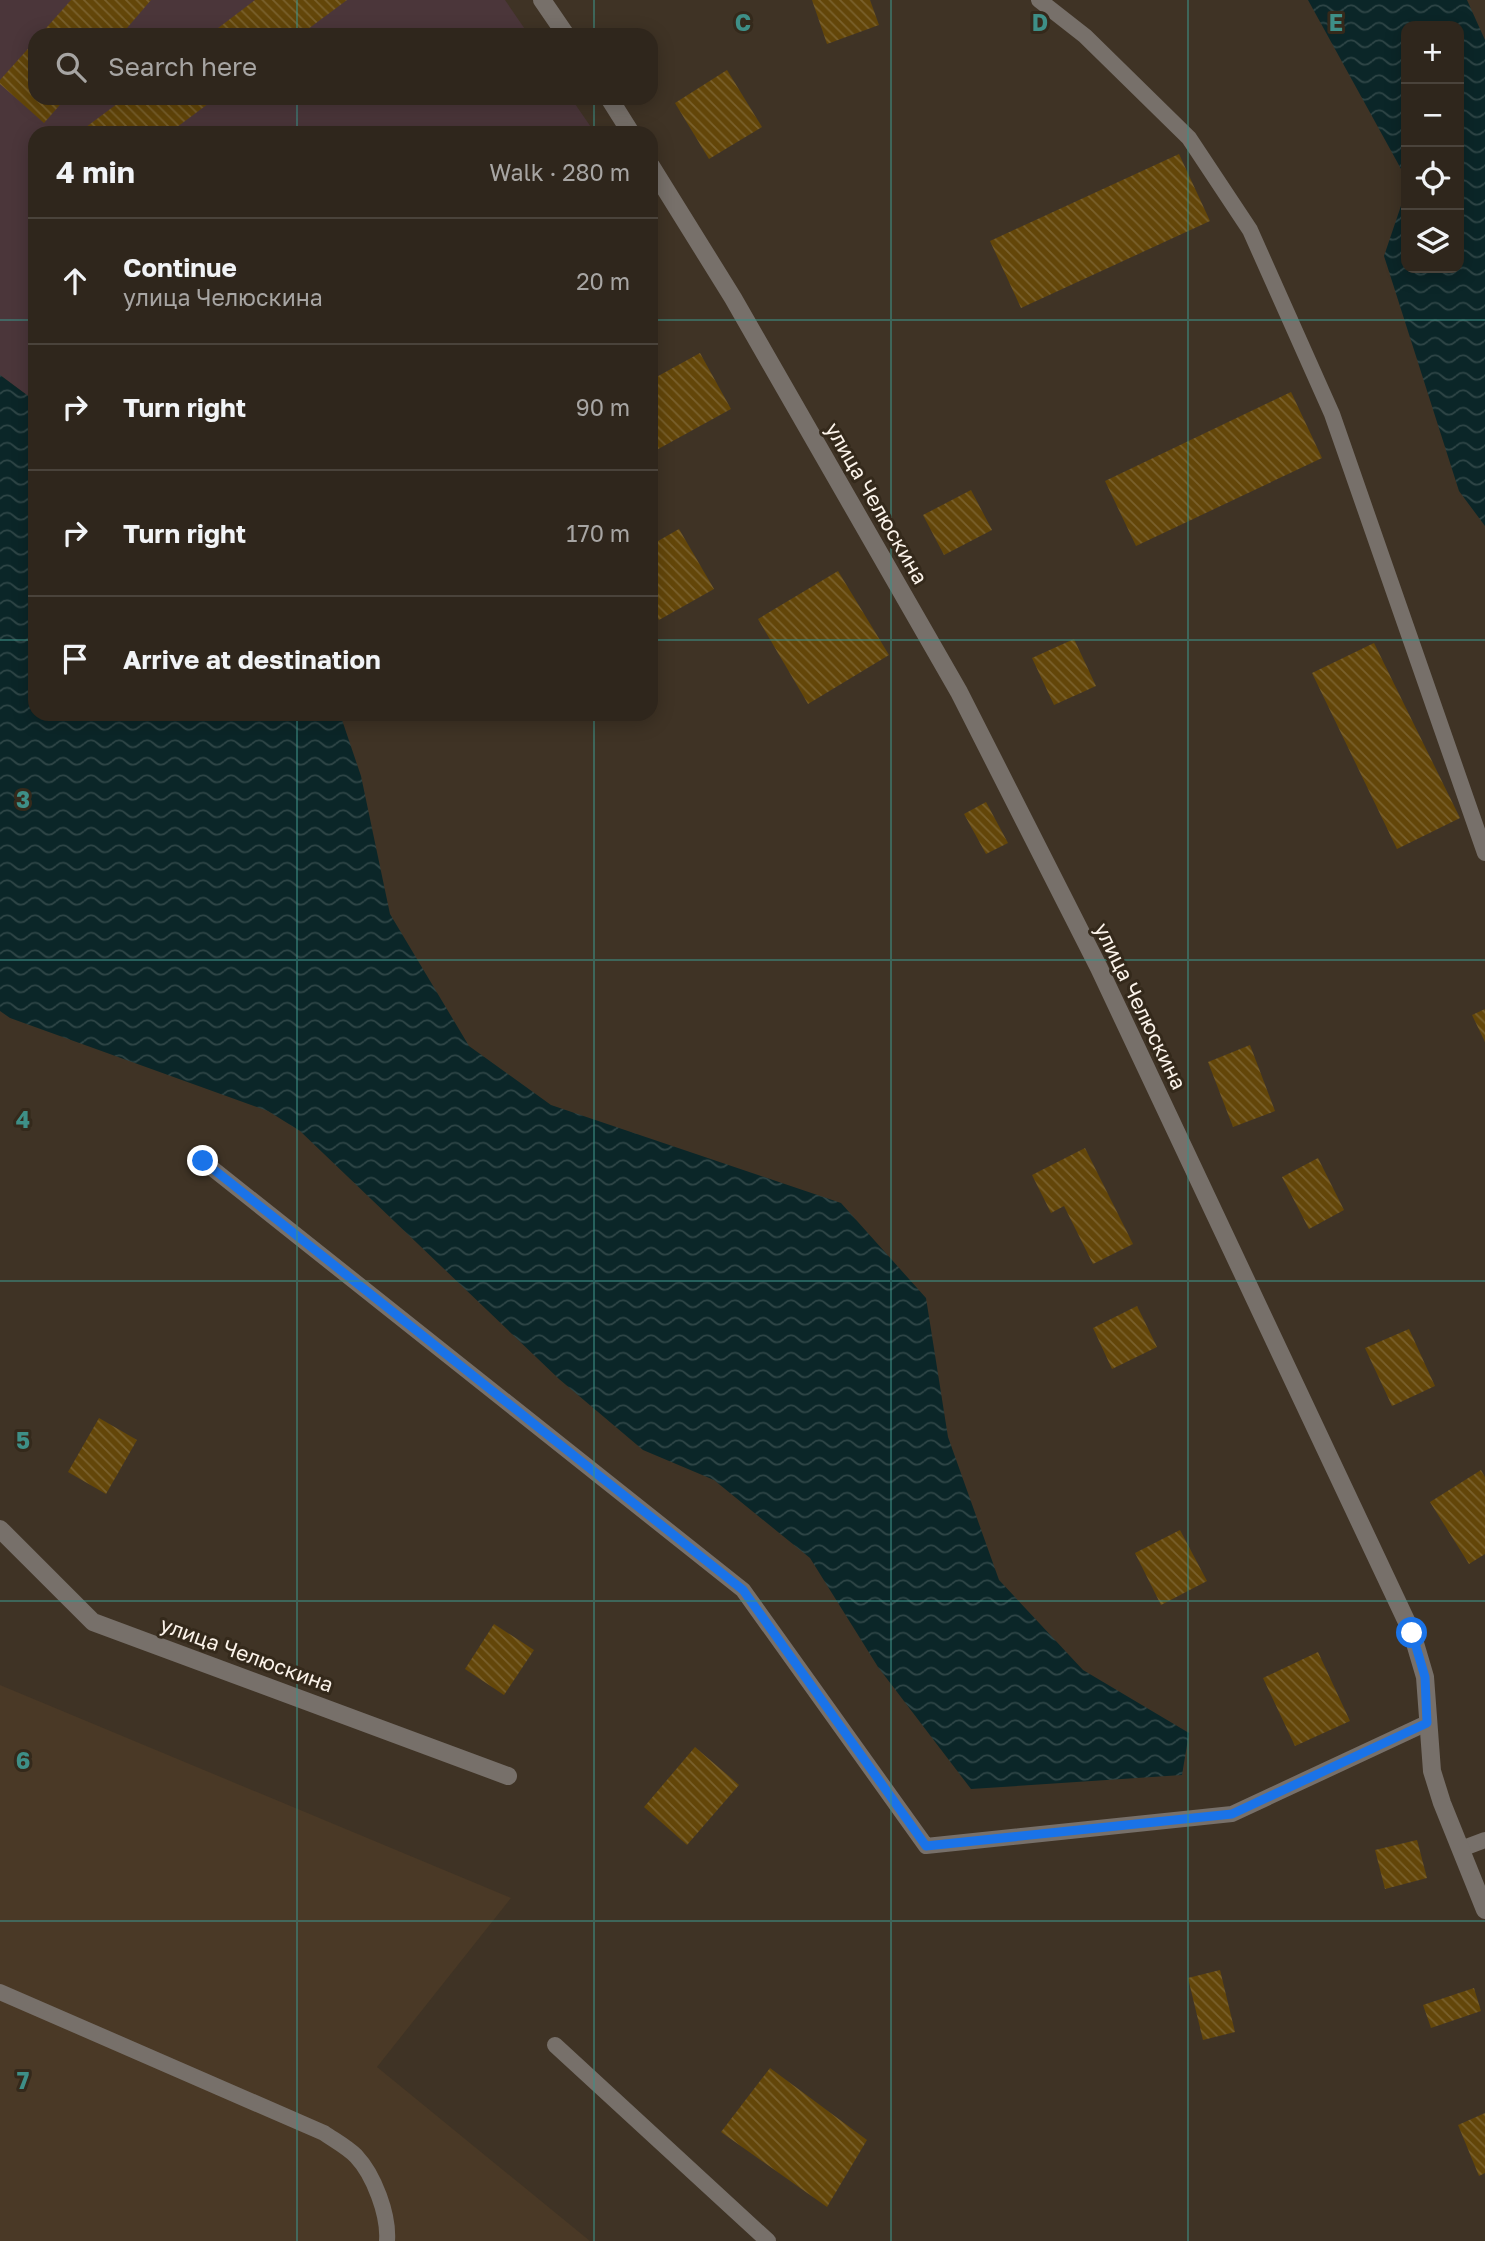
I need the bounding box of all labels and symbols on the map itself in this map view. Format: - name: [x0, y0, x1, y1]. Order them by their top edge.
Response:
- text: C: [735, 8, 751, 36]
- text: D: [1032, 8, 1048, 36]
- text: E: [1329, 8, 1343, 36]
- street label: улица Челюскина: [820, 418, 934, 588]
- text: 3: [16, 785, 30, 813]
- street label: улица Челюскина: [1089, 918, 1193, 1094]
- text: 4: [16, 1105, 30, 1133]
- route end: [187, 1145, 218, 1176]
- text: 5: [16, 1426, 30, 1454]
- street label: улица Челюскина: [157, 1611, 337, 1697]
- route start: [1396, 1617, 1427, 1648]
- text: 6: [16, 1746, 30, 1774]
- text: 7: [17, 2066, 29, 2094]

